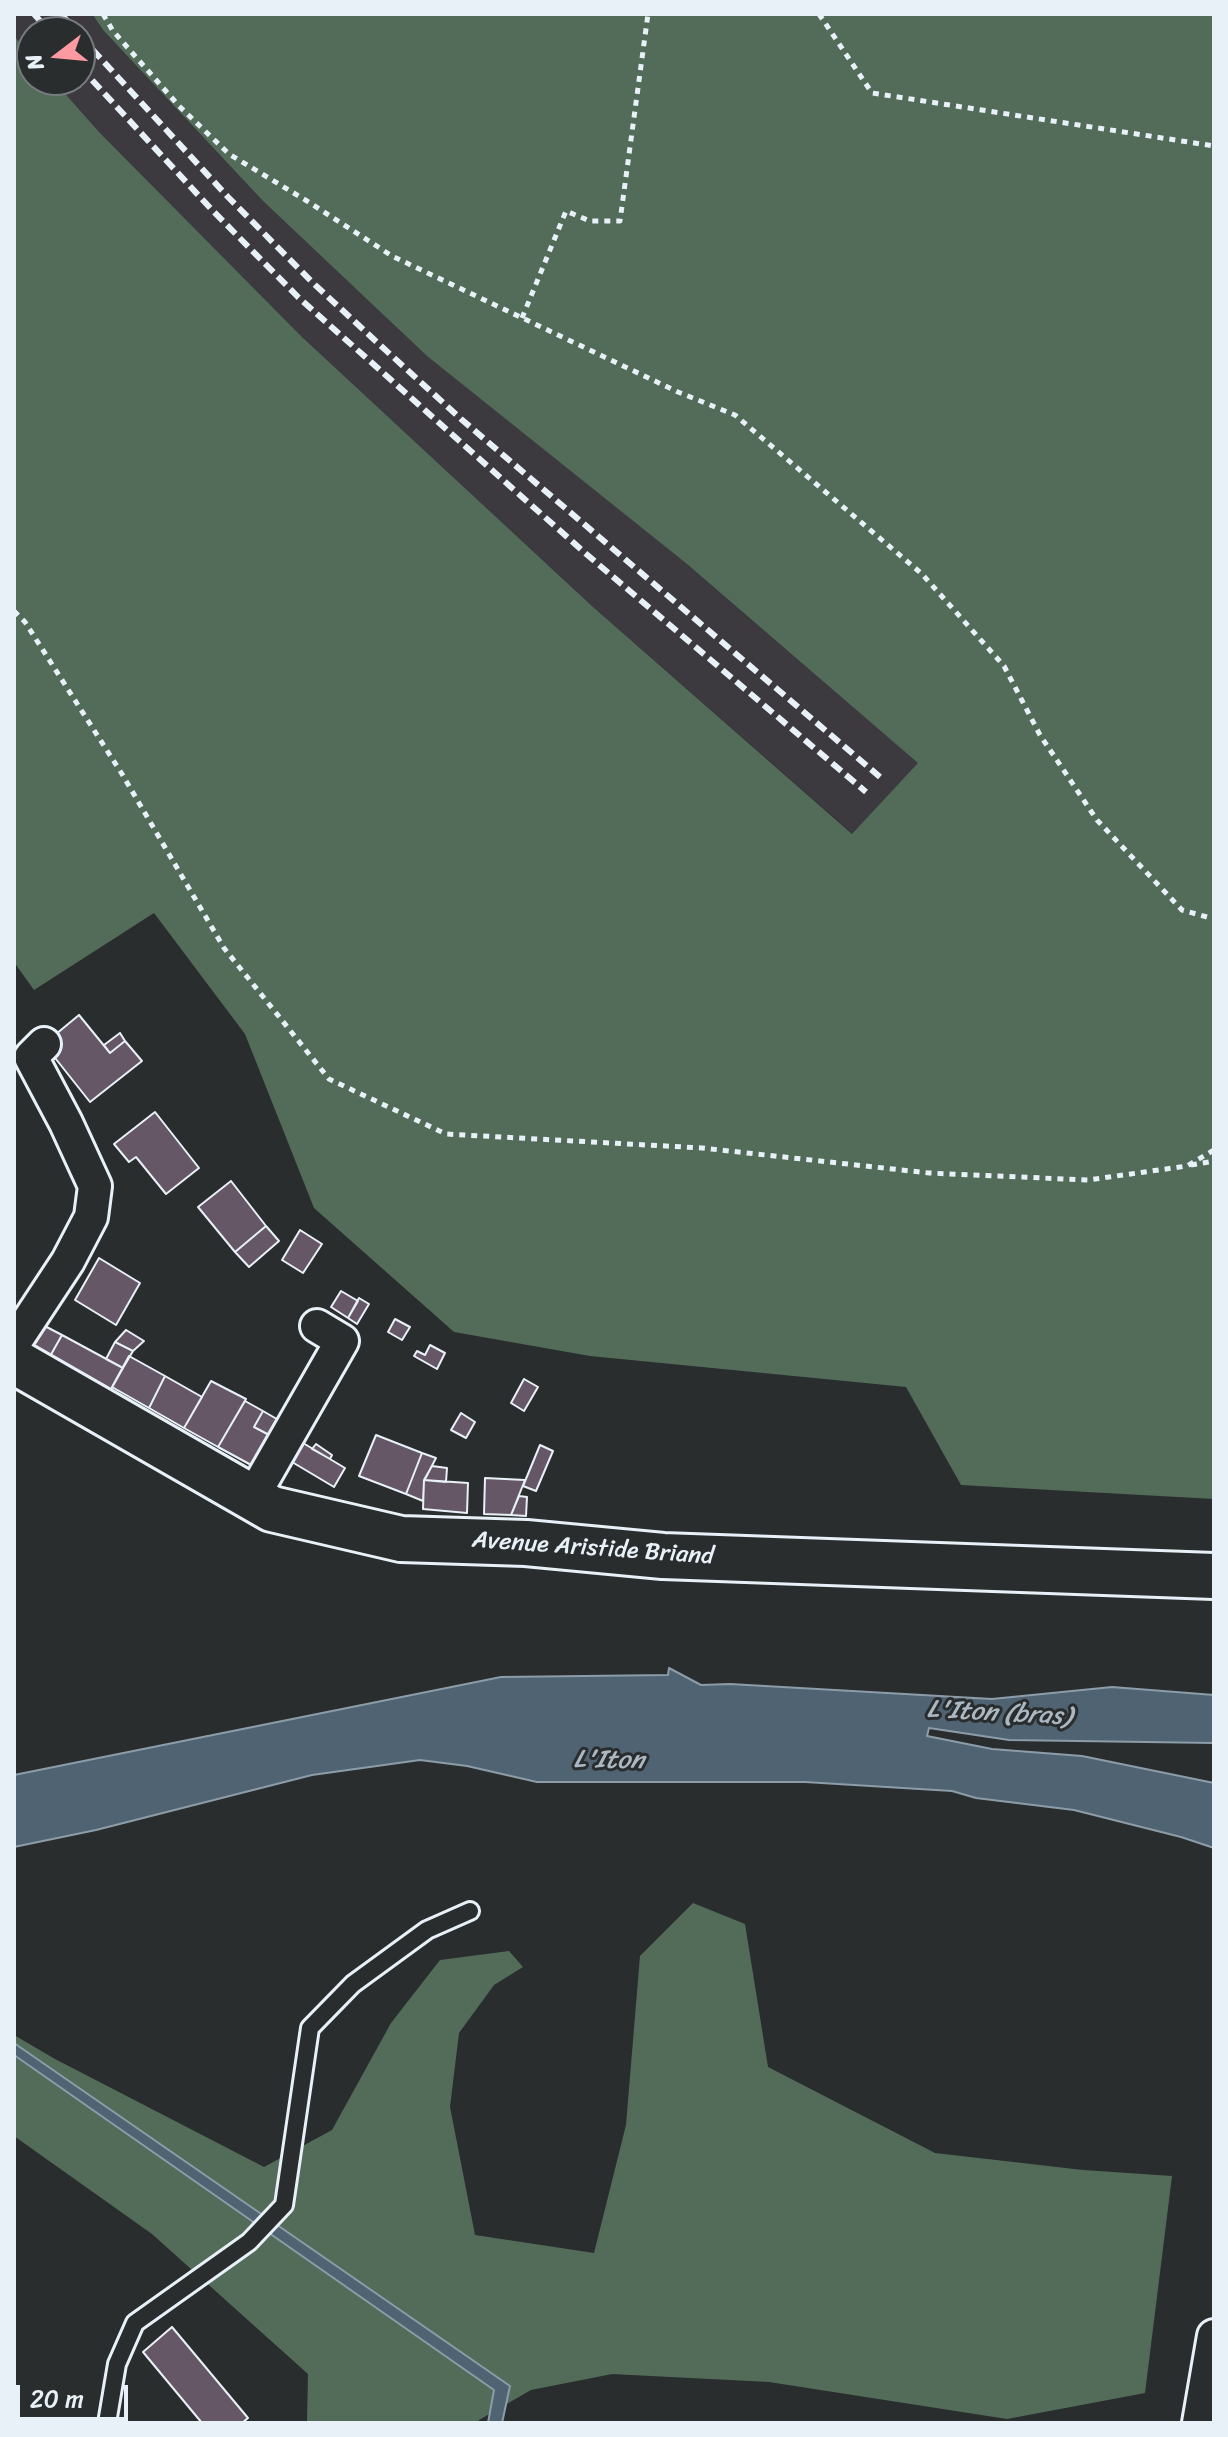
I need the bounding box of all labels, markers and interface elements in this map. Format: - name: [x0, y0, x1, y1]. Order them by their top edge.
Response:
- north arrow: [16, 16, 96, 96]
- text: N: [14, 49, 55, 75]
- street label: Avenue Aristide Briand: [471, 1526, 715, 1572]
- water label: L'Iton (bras): [926, 1695, 1072, 1733]
- water label: L'Iton: [573, 1745, 645, 1777]
- scale bar: [20, 2369, 132, 2419]
- text: 20 m: [30, 2378, 84, 2420]

